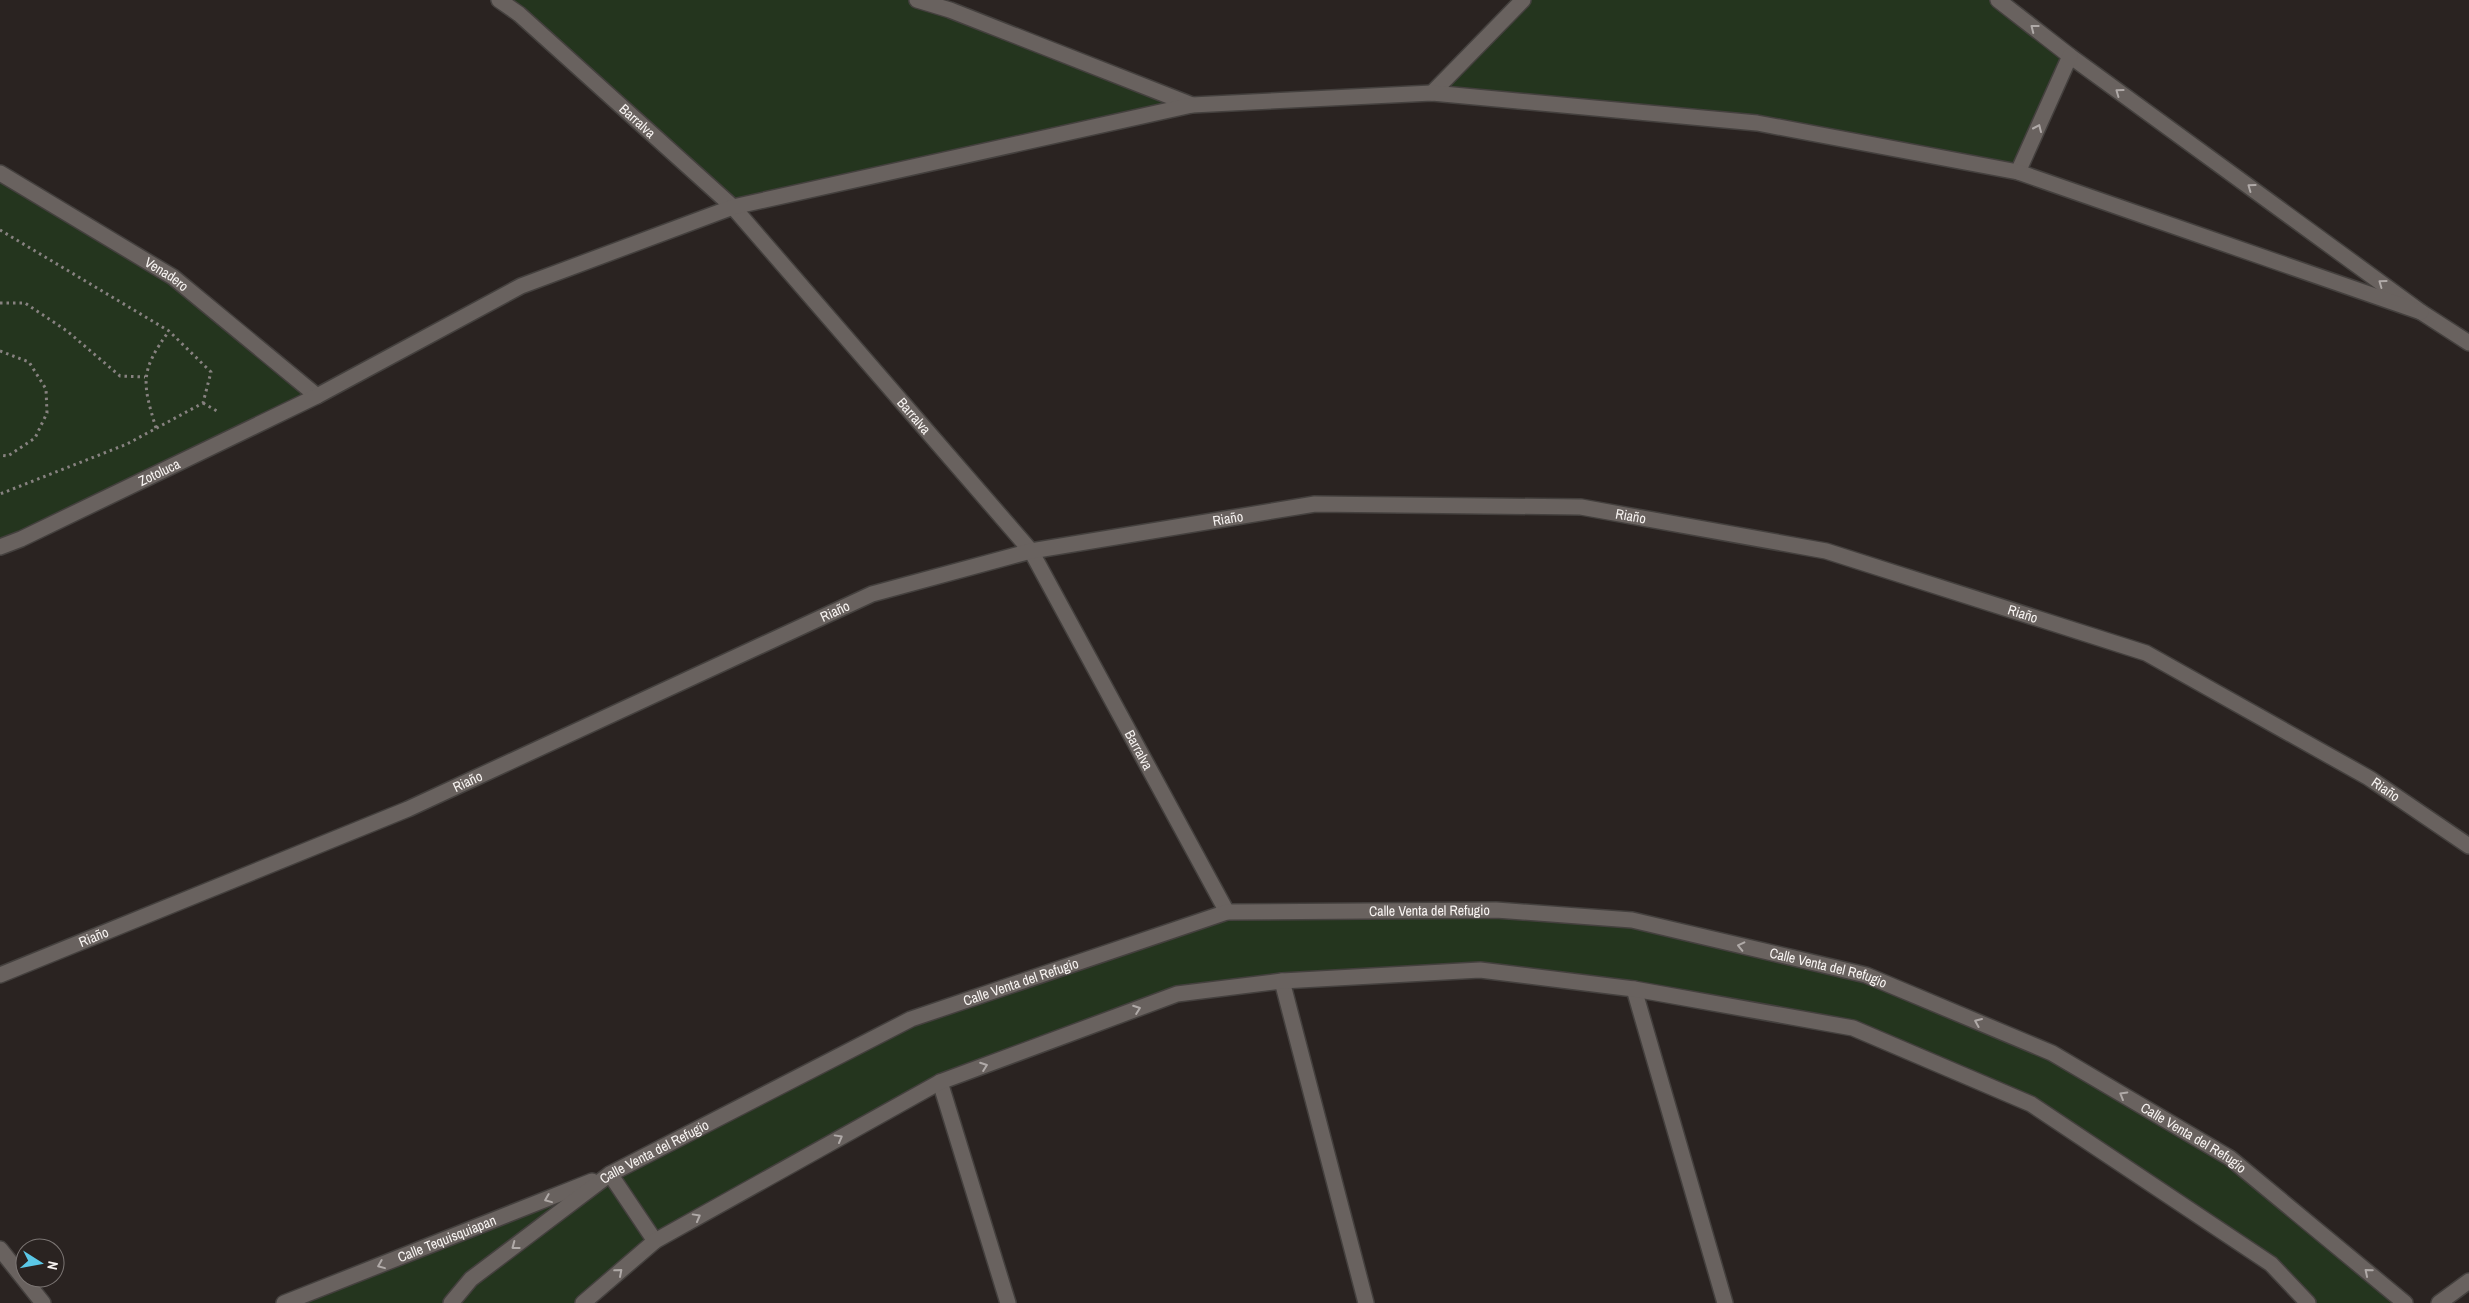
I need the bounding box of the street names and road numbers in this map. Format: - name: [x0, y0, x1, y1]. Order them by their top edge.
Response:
- street label: Barralva: [616, 100, 660, 142]
- street label: Venadero: [141, 253, 192, 295]
- street label: Barralva: [893, 394, 935, 438]
- street label: Zotoluca: [135, 454, 184, 490]
- street label: Riaño: [1614, 504, 1647, 528]
- street label: Riaño: [1211, 507, 1244, 530]
- street label: Riaño: [817, 597, 853, 626]
- street label: Riaño: [2006, 601, 2040, 627]
- street label: Barralva: [1121, 727, 1157, 774]
- street label: Riaño: [450, 767, 485, 796]
- street label: Riaño: [2368, 773, 2403, 805]
- street label: Calle Venta del Refugio: [1369, 901, 1490, 920]
- street label: Riaño: [76, 923, 111, 951]
- street label: Calle Venta del Refugio: [1768, 944, 1890, 992]
- street label: Calle Venta del Refugio: [961, 954, 1081, 1010]
- street label: Calle Venta del Refugio: [2137, 1098, 2250, 1177]
- street label: Calle Venta del Refugio: [596, 1116, 712, 1188]
- street label: Calle Tequisquiapan: [395, 1211, 499, 1266]

